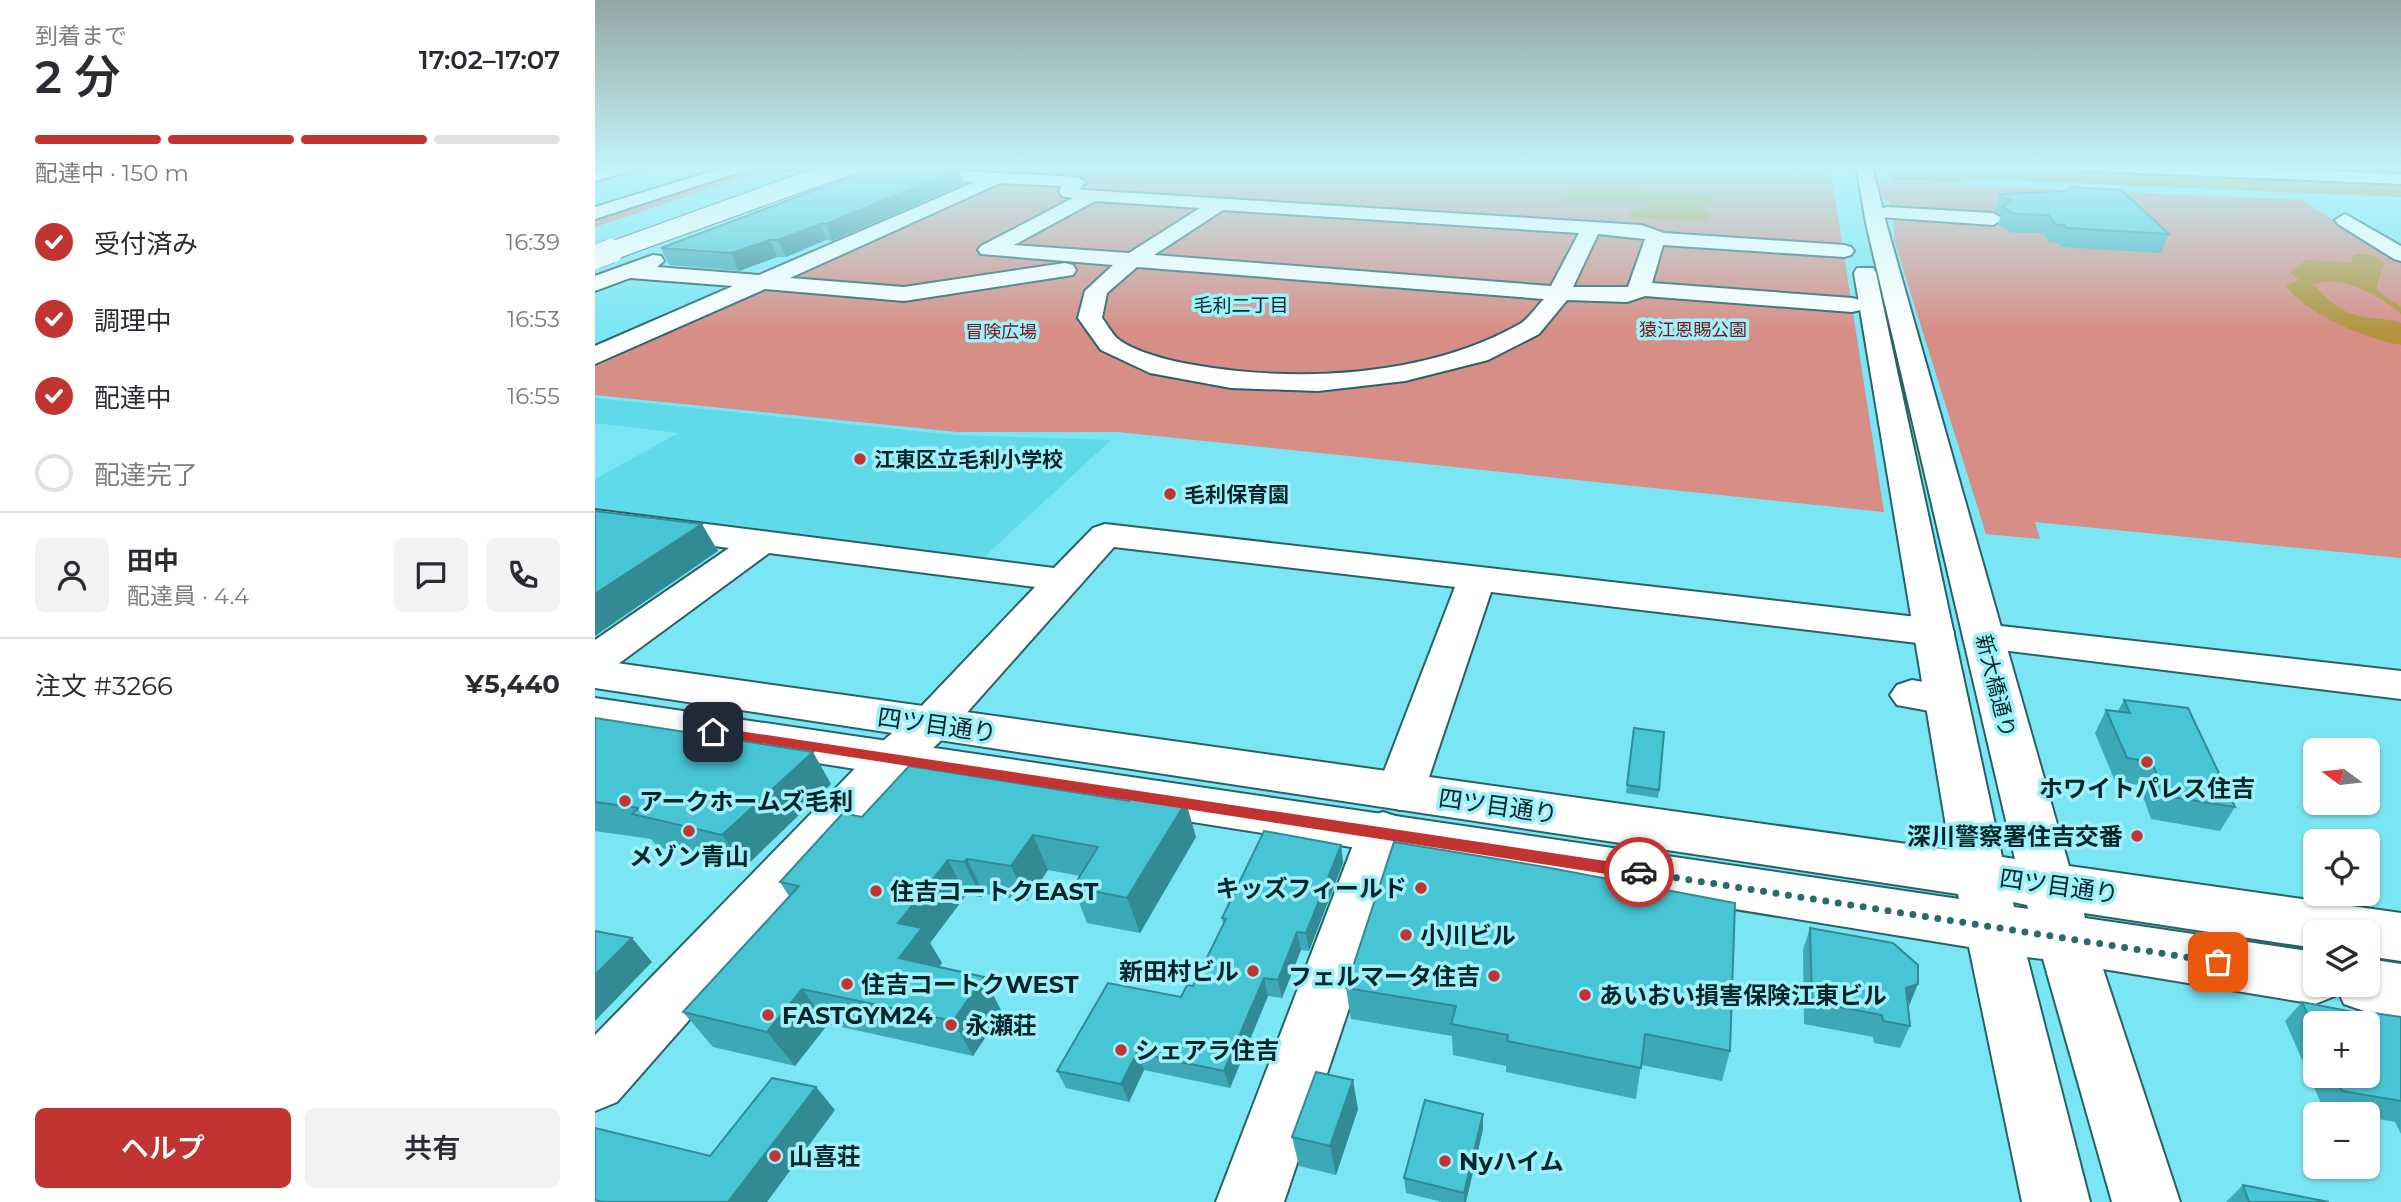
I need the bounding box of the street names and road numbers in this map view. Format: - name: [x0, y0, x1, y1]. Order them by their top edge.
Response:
- street label: 新大橋通り: [1971, 632, 2021, 740]
- street label: 四ツ目通り: [876, 702, 998, 748]
- street label: 四ツ目通り: [1437, 783, 1559, 829]
- street label: 四ツ目通り: [1998, 863, 2120, 909]

